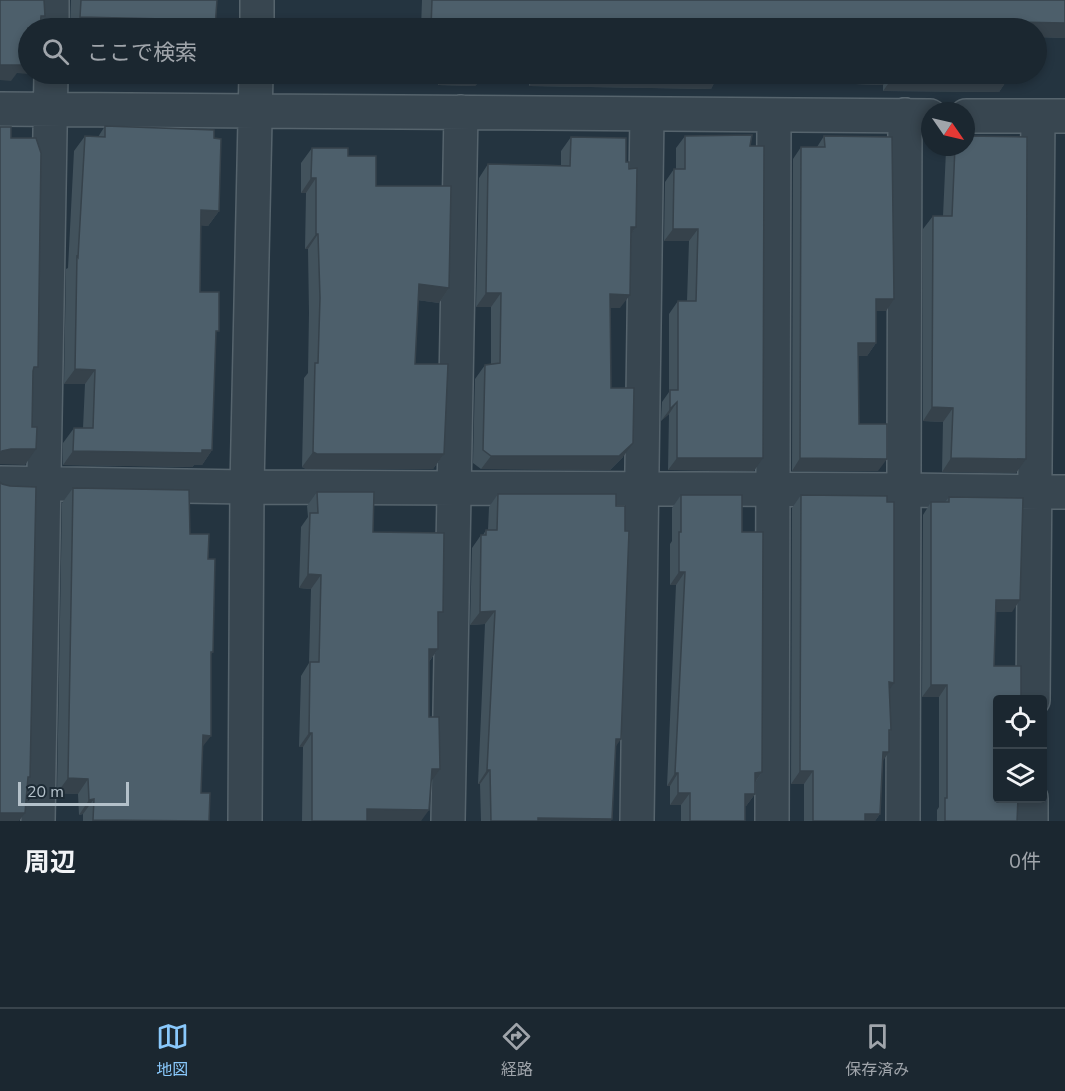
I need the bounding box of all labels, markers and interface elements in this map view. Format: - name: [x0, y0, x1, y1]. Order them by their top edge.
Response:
- search box: [18, 18, 1047, 84]
- icon: search: [39, 35, 72, 68]
- text: ここで検索: [87, 38, 197, 68]
- north arrow: [921, 102, 975, 156]
- map controls: [993, 695, 1047, 803]
- button: locate: [993, 695, 1047, 749]
- button: layers: [993, 749, 1047, 803]
- scale bar: [18, 779, 129, 806]
- text: 20 m: [27, 781, 64, 803]
- text: 周辺: [24, 845, 76, 880]
- text: 0件: [1009, 848, 1041, 875]
- tab: 地図: [156, 1020, 189, 1081]
- tab: 経路: [500, 1020, 533, 1081]
- tab: 保存済み: [845, 1020, 909, 1081]

